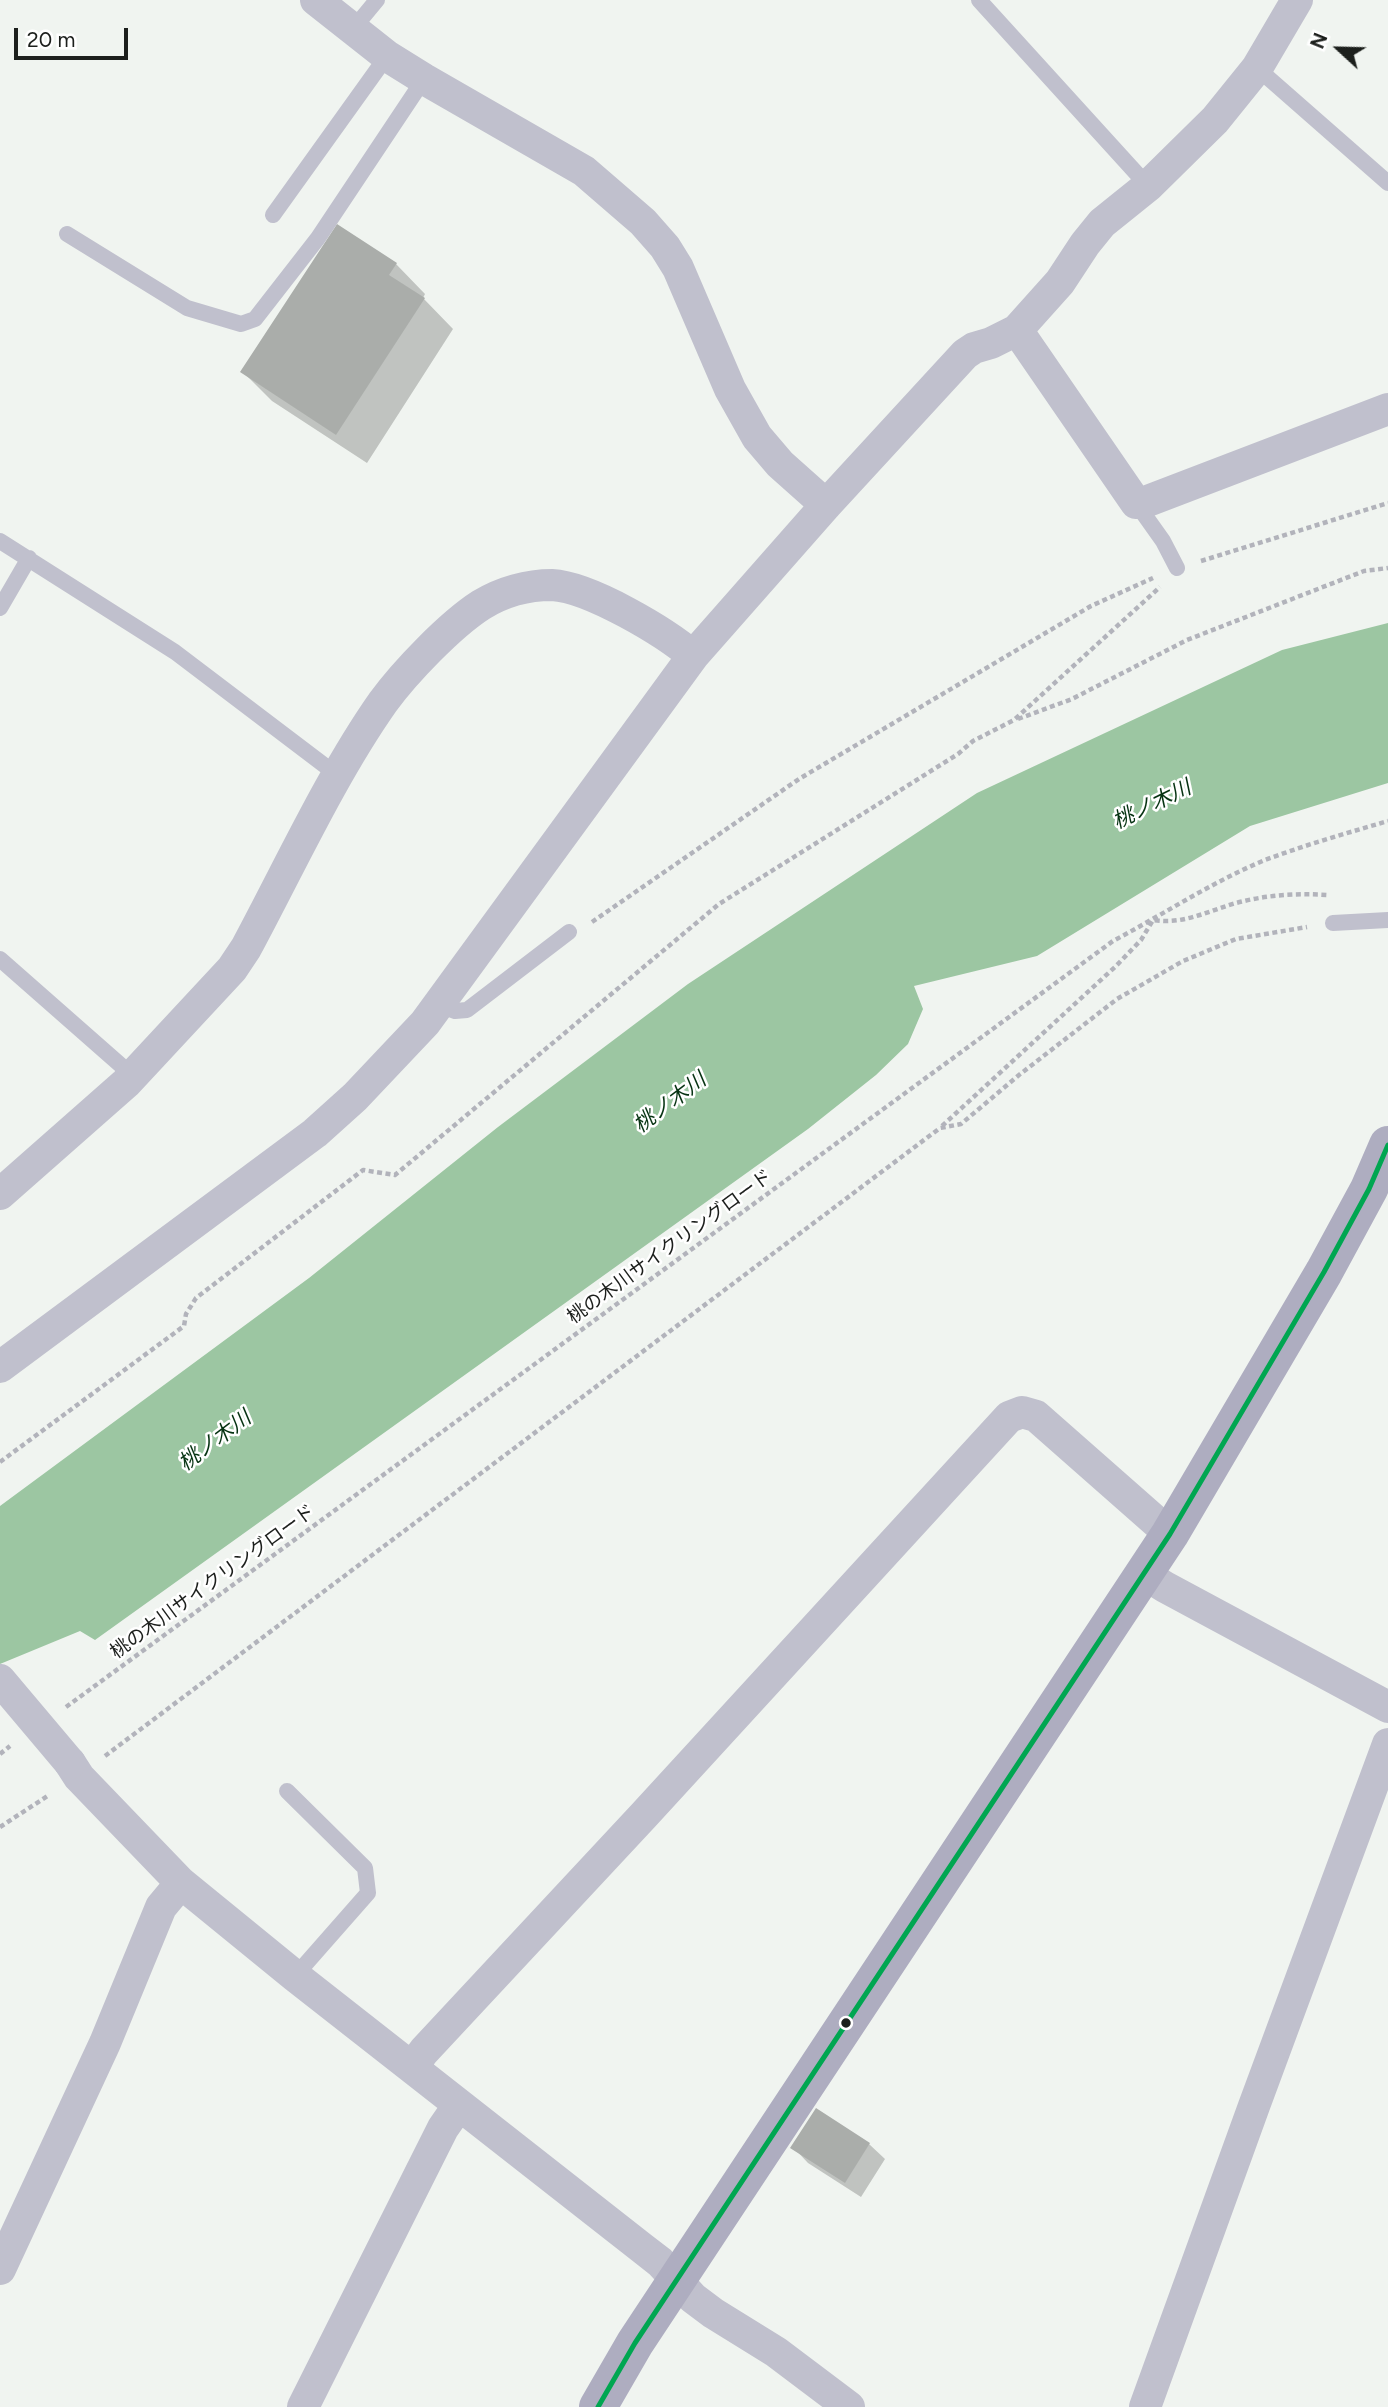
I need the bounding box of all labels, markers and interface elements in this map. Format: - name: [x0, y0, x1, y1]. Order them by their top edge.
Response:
- scale bar: [18, 14, 131, 58]
- north arrow: [1304, 14, 1374, 84]
- text: 20 m: [27, 27, 75, 52]
- text: N: [1306, 30, 1332, 52]
- water label: 桃ノ木川: [1109, 775, 1195, 835]
- water label: 桃ノ木川: [629, 1068, 711, 1138]
- street label: 桃の木川サイクリングロード: [563, 1165, 777, 1329]
- water label: 桃ノ木川: [174, 1406, 256, 1476]
- street label: 桃の木川サイクリングロード: [106, 1500, 320, 1664]
- unlabelled marker: [839, 2016, 853, 2030]

